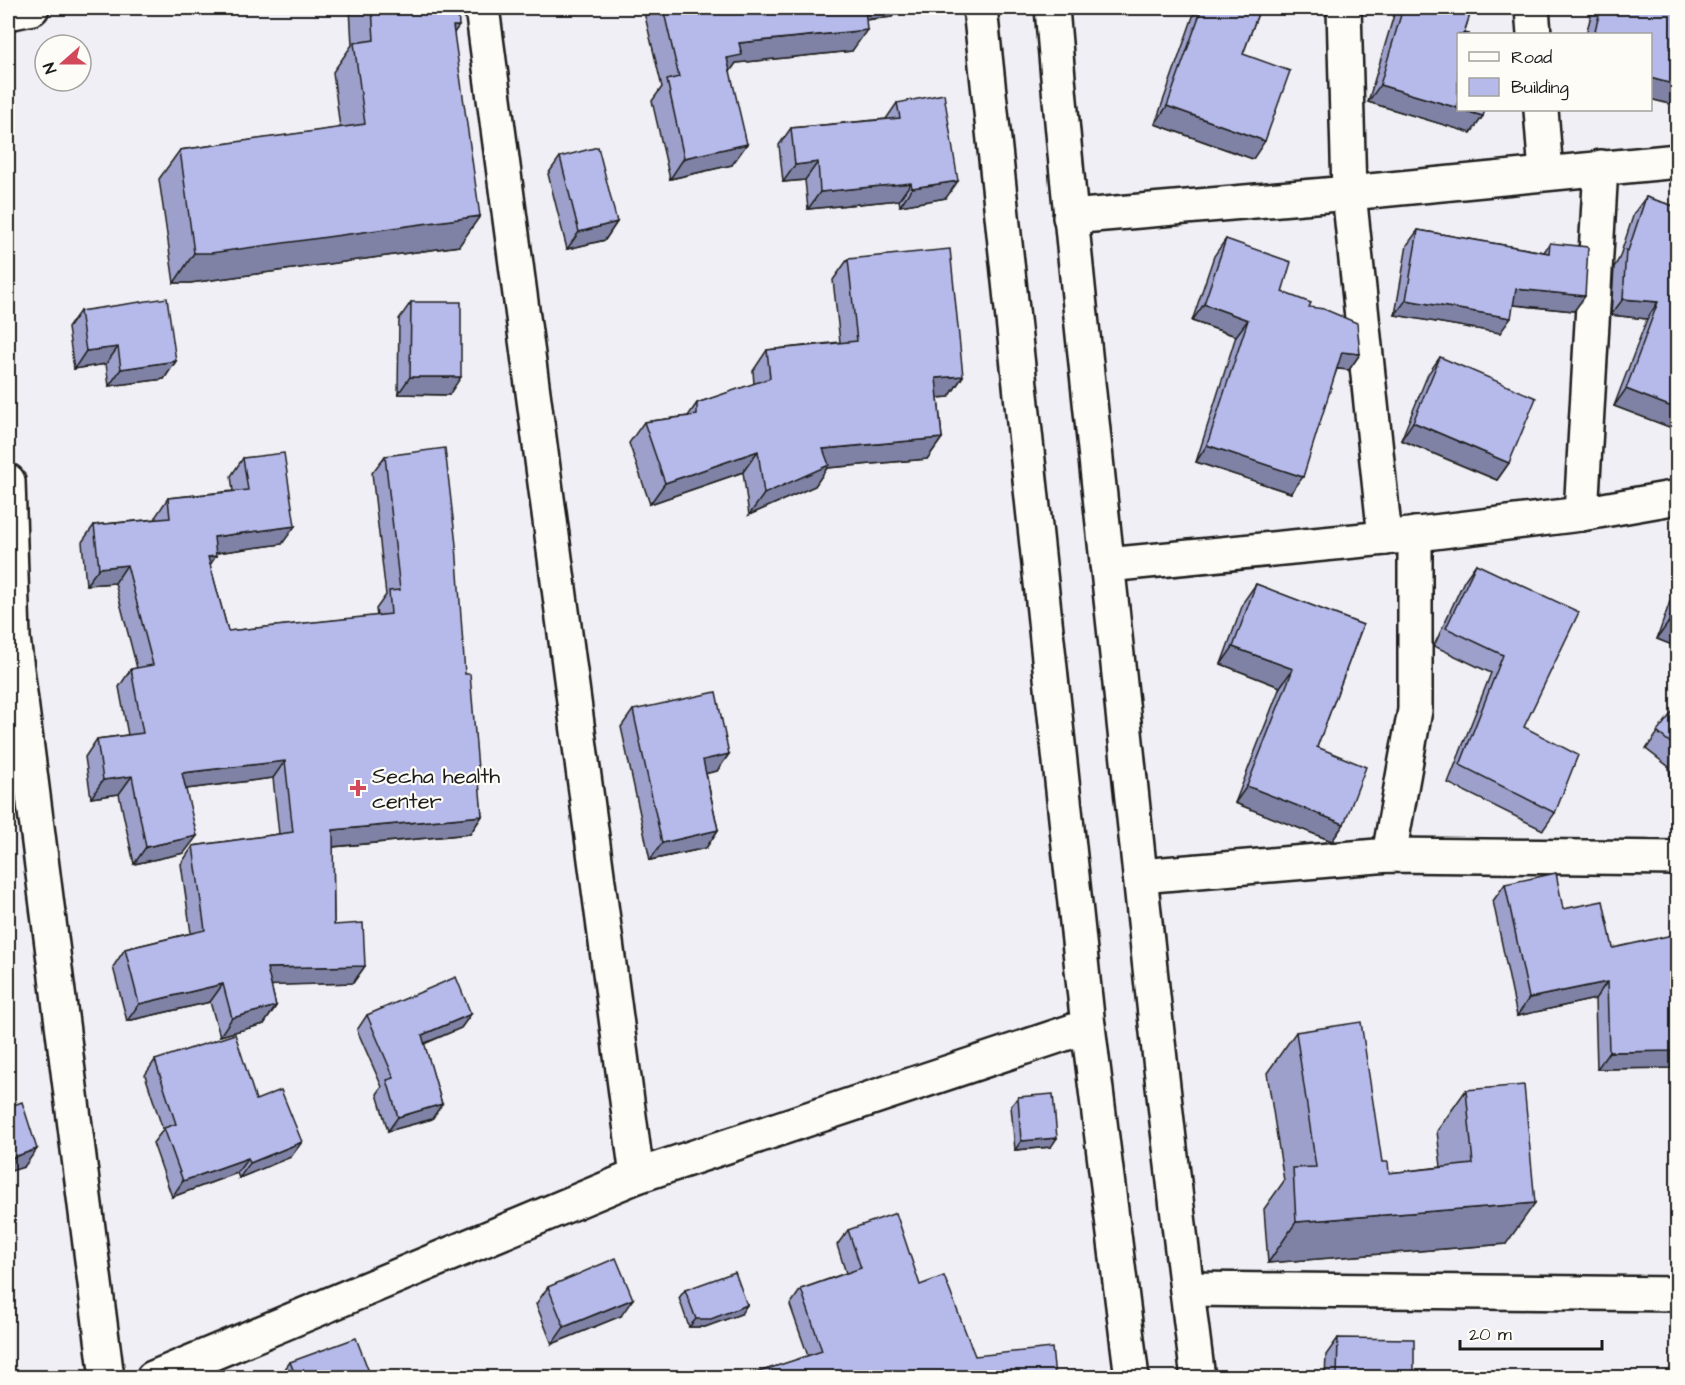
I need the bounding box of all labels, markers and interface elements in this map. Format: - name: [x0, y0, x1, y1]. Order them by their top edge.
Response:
- north arrow: [33, 33, 93, 93]
- legend: [1457, 33, 1652, 111]
- text: Road: [1511, 45, 1552, 70]
- text: N: [38, 59, 62, 77]
- text: Building: [1511, 75, 1569, 101]
- place label: Secha health center: [372, 761, 500, 817]
- marker: Secha health center: [349, 779, 367, 797]
- scale bar: [1460, 1313, 1602, 1351]
- text: 20 m: [1469, 1322, 1512, 1347]

